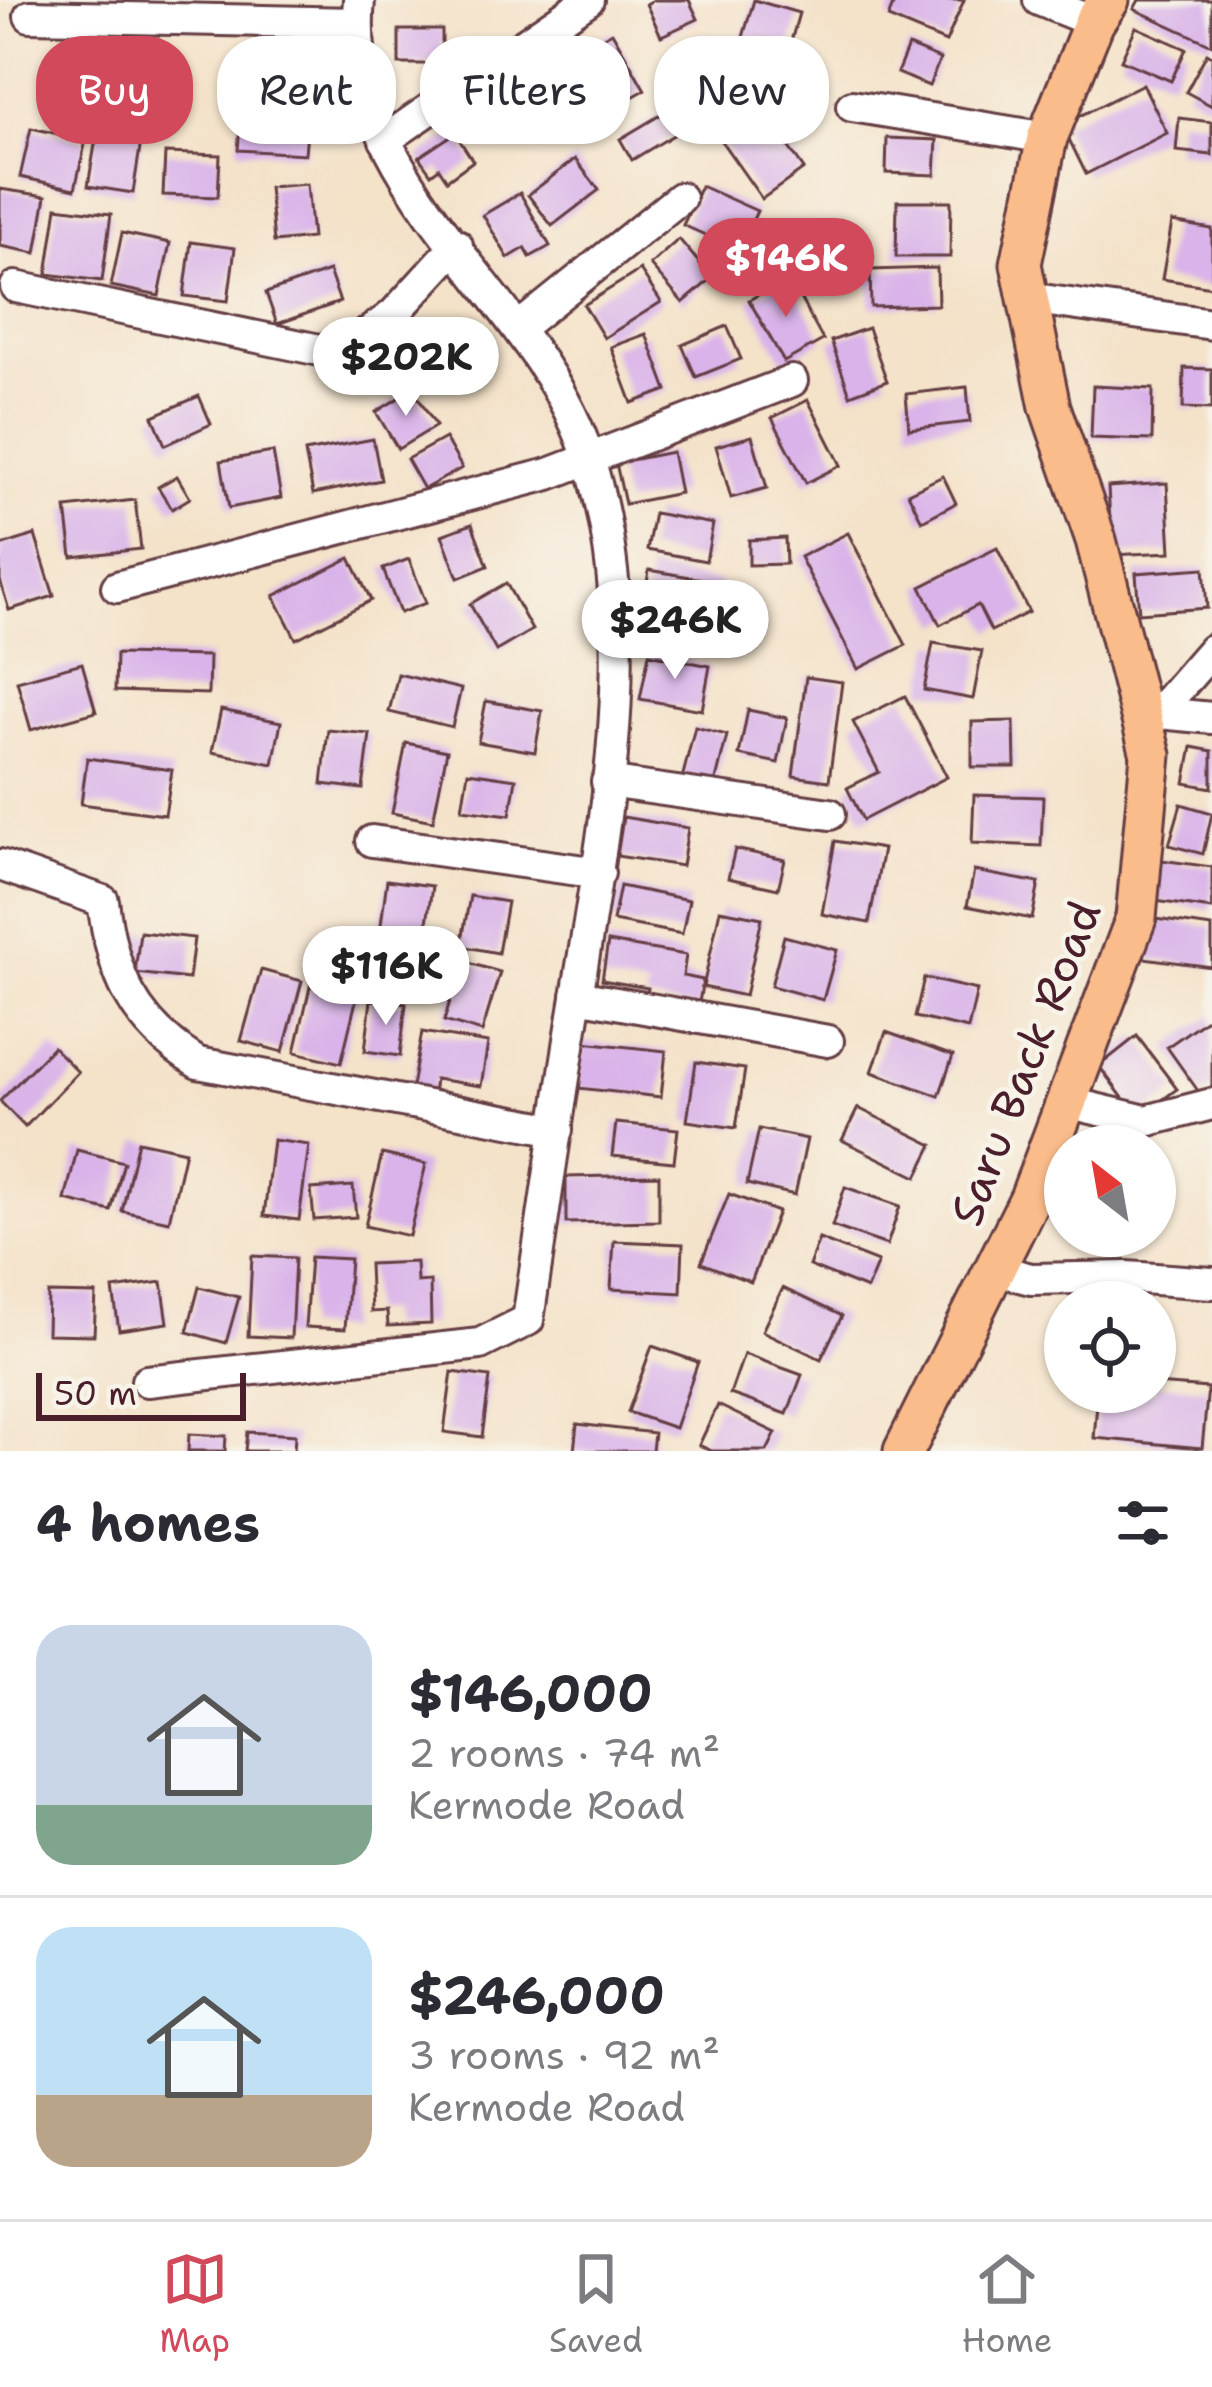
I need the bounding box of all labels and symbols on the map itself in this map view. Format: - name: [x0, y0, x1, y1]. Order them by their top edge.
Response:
- pin: $146K: [702, 218, 870, 320]
- pin: $202K: [322, 317, 490, 419]
- pin: $246K: [591, 580, 759, 682]
- street label: Saru Back Road: [936, 892, 1114, 1234]
- pin: $116K: [302, 926, 470, 1028]
- north arrow: [1044, 1125, 1176, 1257]
- scale bar: [36, 1367, 246, 1420]

